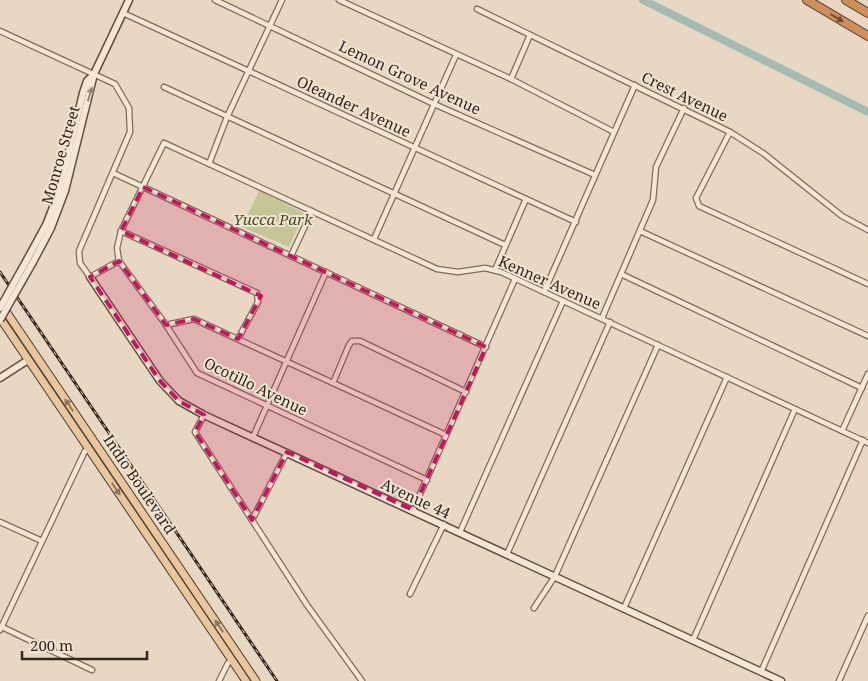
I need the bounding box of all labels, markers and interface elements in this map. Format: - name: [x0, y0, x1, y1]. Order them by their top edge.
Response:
- one-way arrow: [831, 14, 844, 23]
- street label: Lemon Grove Avenue: [336, 35, 484, 119]
- street label: Crest Avenue: [638, 66, 732, 126]
- street label: Oleander Avenue: [294, 71, 414, 141]
- one-way arrow: [87, 87, 95, 102]
- street label: Monroe Street: [36, 103, 84, 207]
- park label: Yucca Park: [233, 209, 313, 229]
- street label: Kenner Avenue: [496, 250, 604, 314]
- street label: Ocotillo Avenue: [201, 352, 311, 420]
- one-way arrow: [64, 398, 74, 411]
- street label: Indio Boulevard: [99, 430, 181, 538]
- street label: Avenue 44: [378, 473, 454, 523]
- one-way arrow: [111, 482, 121, 496]
- one-way arrow: [214, 619, 224, 633]
- scale bar: [22, 628, 148, 660]
- text: 200 m: [30, 635, 73, 655]

